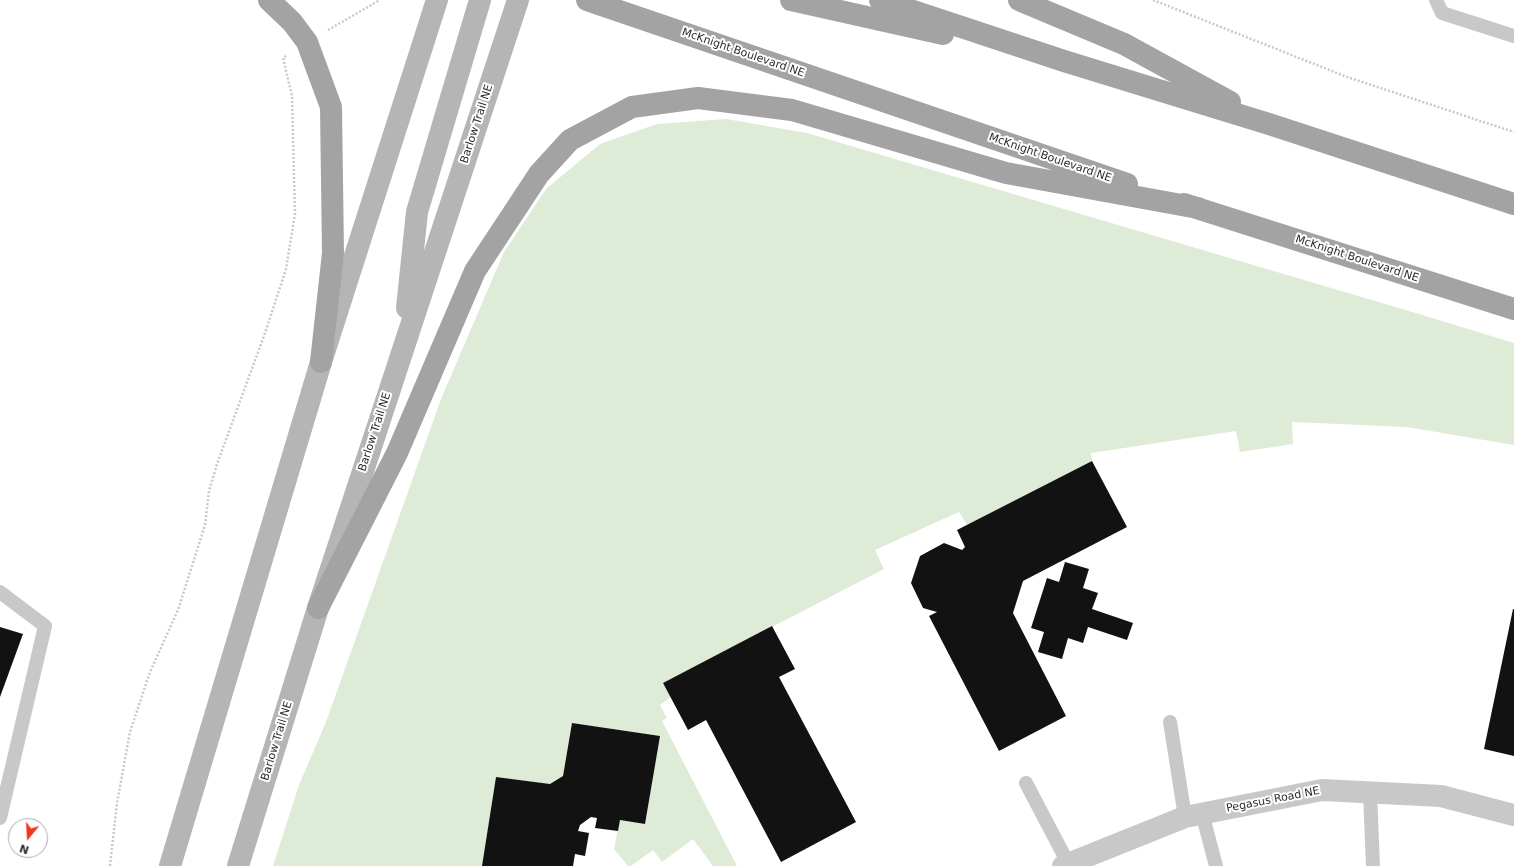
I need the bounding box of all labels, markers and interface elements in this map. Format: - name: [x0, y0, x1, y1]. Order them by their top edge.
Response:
- street label: McKnight Boulevard NE: [680, 26, 806, 80]
- street label: Barlow Trail NE: [458, 83, 496, 165]
- street label: McKnight Boulevard NE: [987, 131, 1113, 185]
- street label: McKnight Boulevard NE: [1294, 233, 1420, 285]
- street label: Barlow Trail NE: [356, 391, 394, 473]
- street label: Barlow Trail NE: [259, 700, 295, 782]
- street label: Pegasus Road NE: [1225, 784, 1321, 816]
- north arrow: [8, 818, 48, 858]
- text: N: [18, 841, 31, 857]

